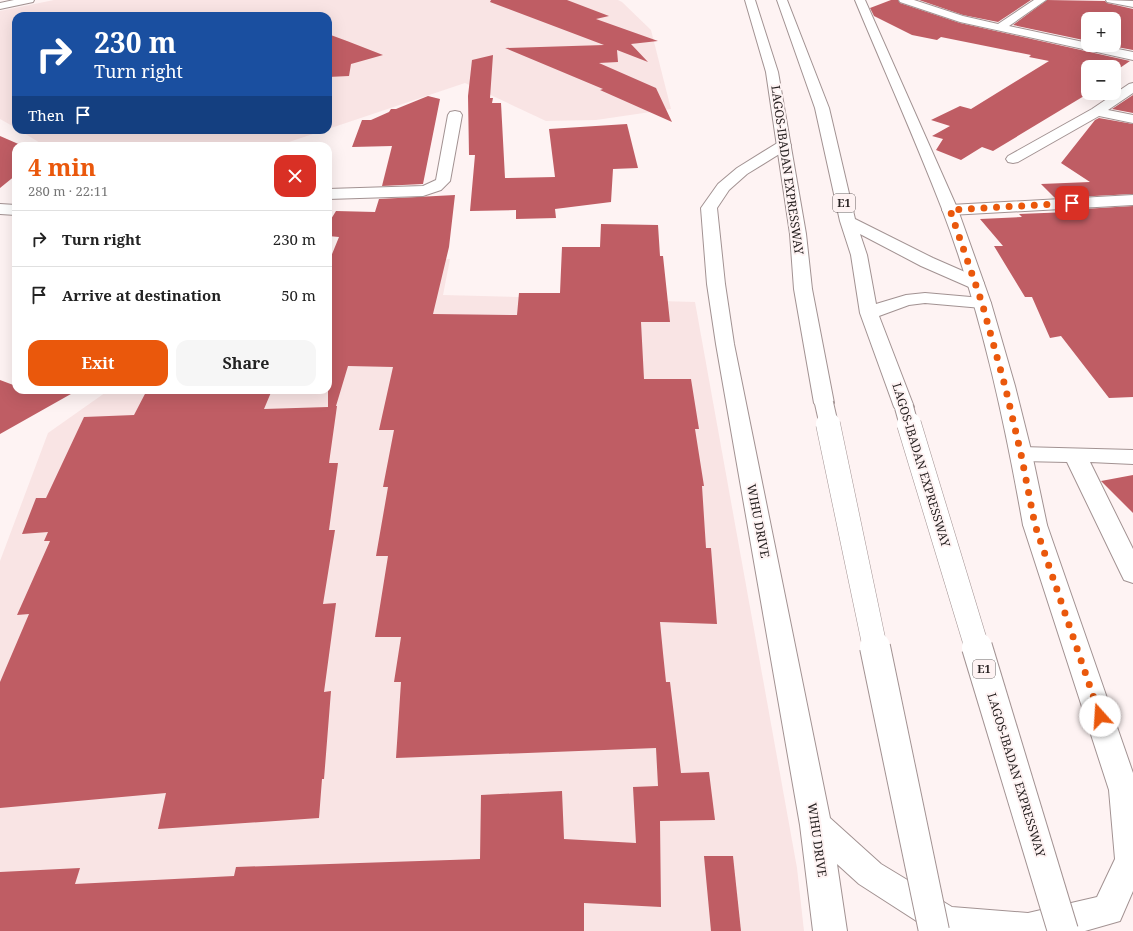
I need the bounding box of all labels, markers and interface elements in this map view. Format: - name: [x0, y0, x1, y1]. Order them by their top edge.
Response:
- map controls: [1081, 12, 1121, 100]
- button: +: [1081, 12, 1121, 52]
- text: 230 m: [94, 23, 176, 61]
- icon: right: [28, 28, 80, 80]
- text: Turn right: [94, 59, 183, 83]
- button: −: [1081, 60, 1121, 100]
- street label: LAGOS-IBADAN EXPRESSWAY: [767, 84, 808, 256]
- icon: arrive: [72, 104, 94, 126]
- text: Then: [28, 105, 64, 125]
- text: 4 min: [28, 150, 96, 183]
- button: close: [274, 155, 316, 197]
- text: 280 m · 22:11: [28, 182, 108, 200]
- pin: [1055, 186, 1089, 220]
- icon: arrive: [1061, 192, 1083, 214]
- road number: E1: [833, 194, 855, 212]
- icon: right: [28, 228, 50, 250]
- text: Turn right: [62, 229, 141, 249]
- text: 230 m: [273, 229, 316, 249]
- icon: arrive: [28, 284, 50, 306]
- text: Arrive at destination: [62, 285, 221, 305]
- text: 50 m: [281, 285, 316, 305]
- button: Exit: [28, 340, 168, 386]
- button: Share: [176, 340, 316, 386]
- street label: LAGOS-IBADAN EXPRESSWAY: [888, 381, 955, 549]
- street label: WIHU DRIVE: [743, 483, 774, 559]
- road number: E1: [973, 660, 995, 678]
- street label: LAGOS-IBADAN EXPRESSWAY: [983, 691, 1050, 859]
- position arrow: [1079, 695, 1121, 737]
- street label: WIHU DRIVE: [804, 802, 831, 878]

